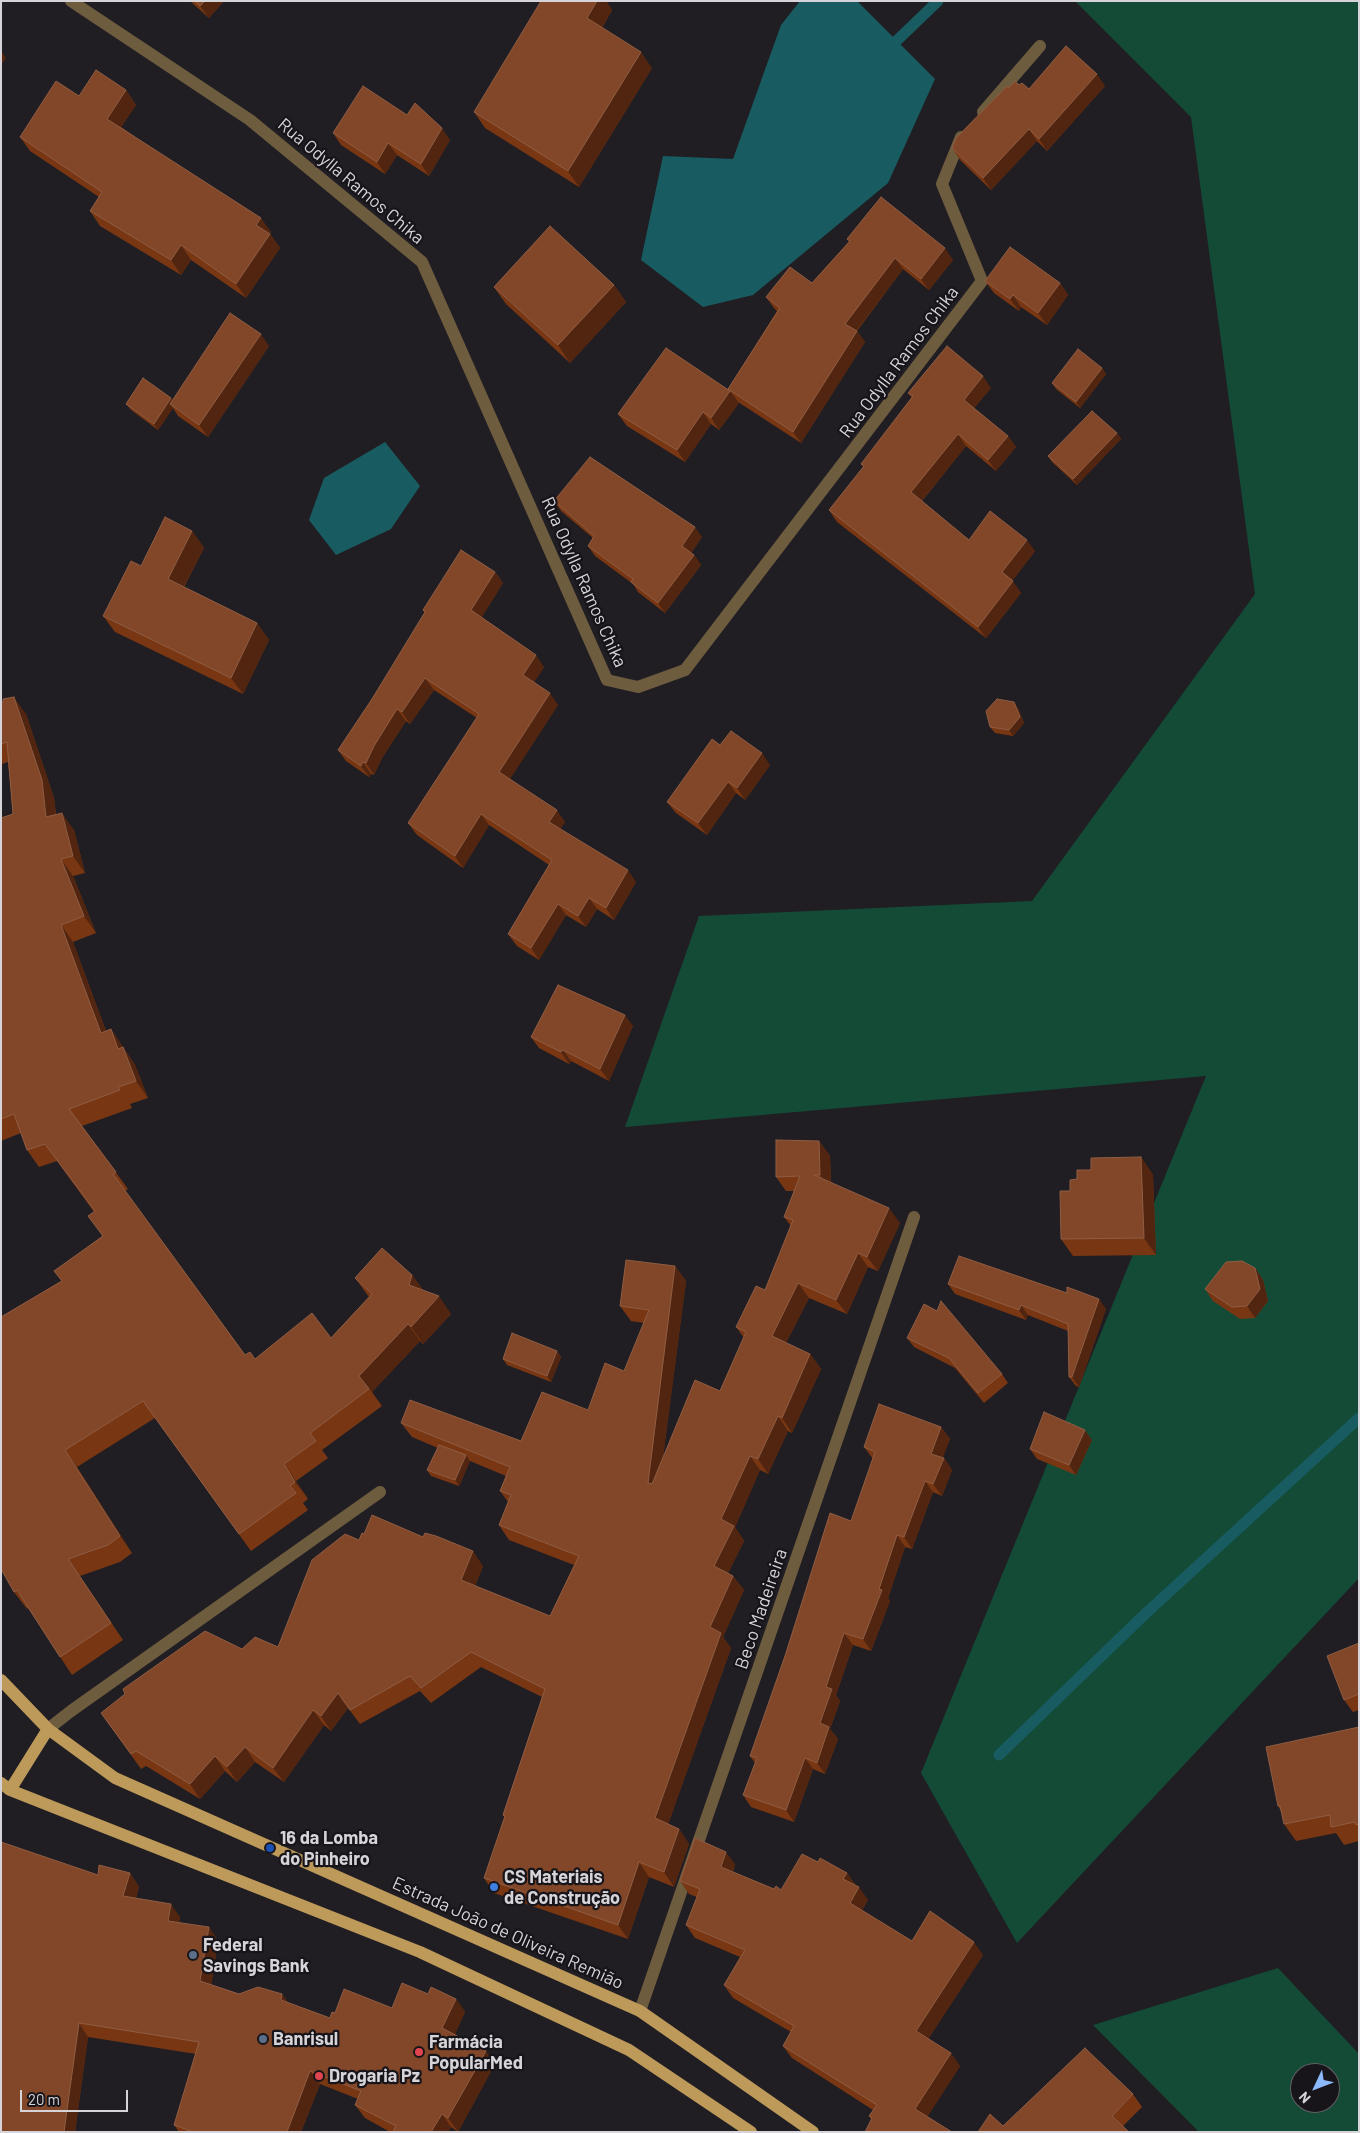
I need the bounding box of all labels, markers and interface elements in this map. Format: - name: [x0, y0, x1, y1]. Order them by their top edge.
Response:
- street label: Rua Odylla Ramos Chika: [274, 114, 428, 248]
- street label: Rua Odylla Ramos Chika: [835, 282, 963, 442]
- street label: Rua Odylla Ramos Chika: [537, 493, 631, 671]
- street label: Beco Madeireira: [730, 1546, 792, 1672]
- place label: 16 da Lomba do Pinheiro: [280, 1827, 378, 1870]
- marker: 16 da Lomba do Pinheiro: [264, 1842, 276, 1854]
- place label: CS Materiais de Construção: [504, 1866, 620, 1908]
- street label: Estrada João de Oliveira Remião: [389, 1872, 627, 1994]
- marker: CS Materiais de Construção: [488, 1881, 500, 1893]
- place label: Federal Savings Bank: [203, 1934, 309, 1976]
- marker: Federal Savings Bank: [187, 1949, 199, 1961]
- place label: Banrisul: [273, 2028, 338, 2050]
- place label: Farmácia PopularMed: [429, 2031, 523, 2074]
- marker: Banrisul: [257, 2033, 269, 2045]
- marker: Farmácia PopularMed: [413, 2046, 425, 2058]
- north arrow: [1290, 2063, 1340, 2113]
- place label: Drogaria Pz: [329, 2065, 420, 2087]
- marker: Drogaria Pz: [313, 2070, 325, 2082]
- scale bar: [22, 2080, 130, 2112]
- text: N: [1295, 2089, 1314, 2107]
- text: 20 m: [28, 2090, 60, 2108]

